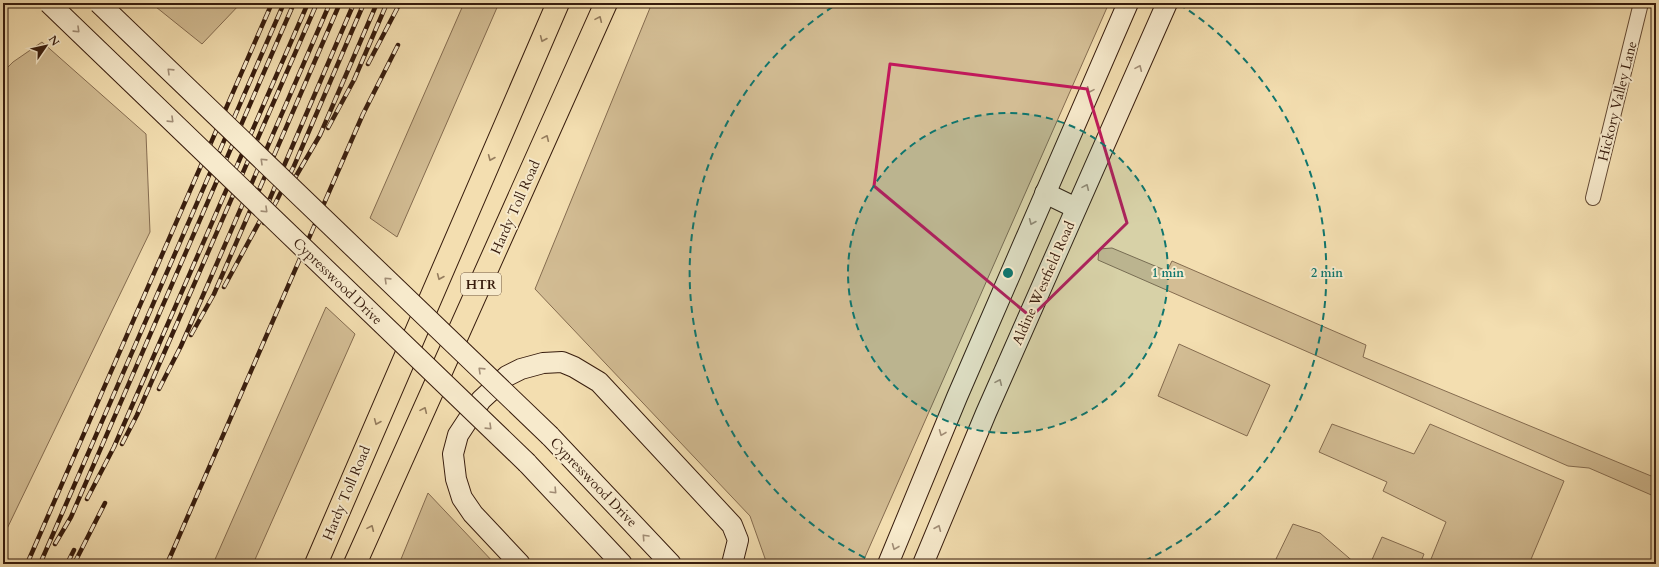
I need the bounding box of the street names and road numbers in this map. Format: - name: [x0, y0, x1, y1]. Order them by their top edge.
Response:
- street label: Hickory Valley Lane: [1593, 39, 1642, 163]
- street label: Hardy Toll Road: [486, 157, 545, 257]
- street label: Aldine Westfield Road: [1008, 218, 1080, 348]
- street label: Cypresswood Drive: [289, 234, 387, 329]
- road number: HTR: [461, 273, 501, 295]
- street label: Cypresswood Drive: [546, 433, 641, 531]
- street label: Hardy Toll Road: [318, 443, 375, 543]

